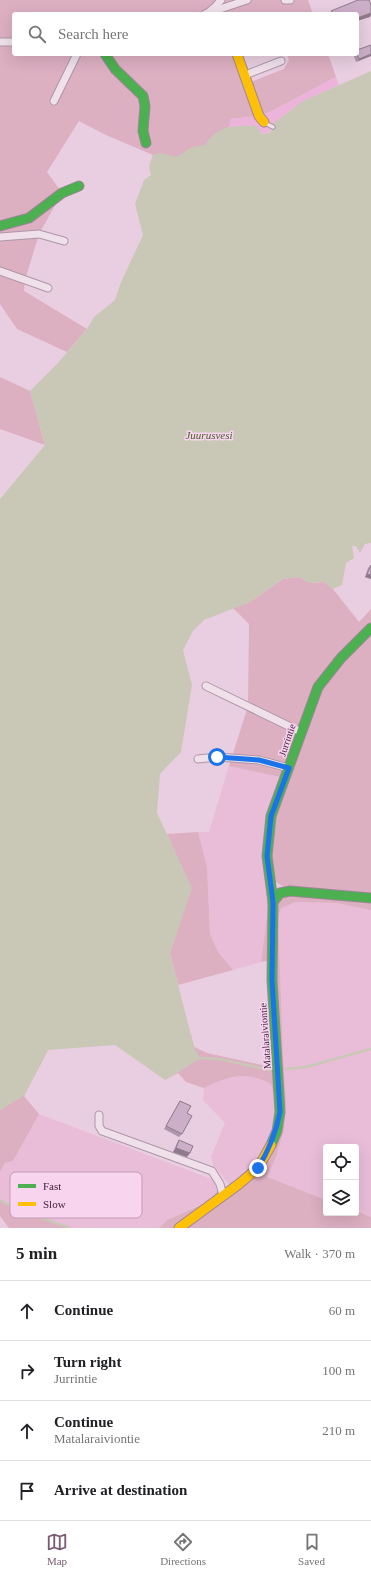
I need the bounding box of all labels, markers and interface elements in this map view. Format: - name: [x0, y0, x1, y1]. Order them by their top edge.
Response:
- search box: [12, 12, 359, 56]
- icon: search: [26, 23, 48, 45]
- text: Search here: [58, 26, 128, 42]
- water label: Juurusvesi: [185, 429, 233, 441]
- street label: Jurrintie: [276, 722, 298, 758]
- route start: [208, 748, 226, 766]
- street label: Matalaraiviontie: [257, 1002, 273, 1069]
- map controls: [323, 1144, 359, 1216]
- button: locate: [323, 1144, 359, 1180]
- route end: [249, 1159, 267, 1177]
- legend: [10, 1172, 142, 1218]
- text: Fast: [43, 1180, 61, 1192]
- button: layers: [323, 1180, 359, 1216]
- text: Slow: [43, 1198, 66, 1210]
- text: 5 min: [16, 1244, 57, 1263]
- text: Walk · 370 m: [284, 1246, 355, 1261]
- icon: ahead: [16, 1300, 38, 1322]
- text: Continue: [54, 1302, 113, 1318]
- text: 60 m: [329, 1303, 355, 1318]
- text: Turn right: [54, 1354, 121, 1370]
- icon: right: [16, 1360, 38, 1382]
- text: 100 m: [322, 1363, 355, 1378]
- text: Jurrintie: [54, 1371, 97, 1386]
- text: Continue: [54, 1414, 113, 1430]
- icon: ahead: [16, 1420, 38, 1442]
- text: 210 m: [322, 1423, 355, 1438]
- text: Matalaraiviontie: [54, 1431, 140, 1446]
- icon: arrive: [16, 1480, 38, 1502]
- text: Arrive at destination: [54, 1482, 187, 1498]
- tab: Map: [46, 1531, 68, 1567]
- tab: Directions: [160, 1531, 206, 1567]
- tab: Saved: [298, 1531, 325, 1567]

